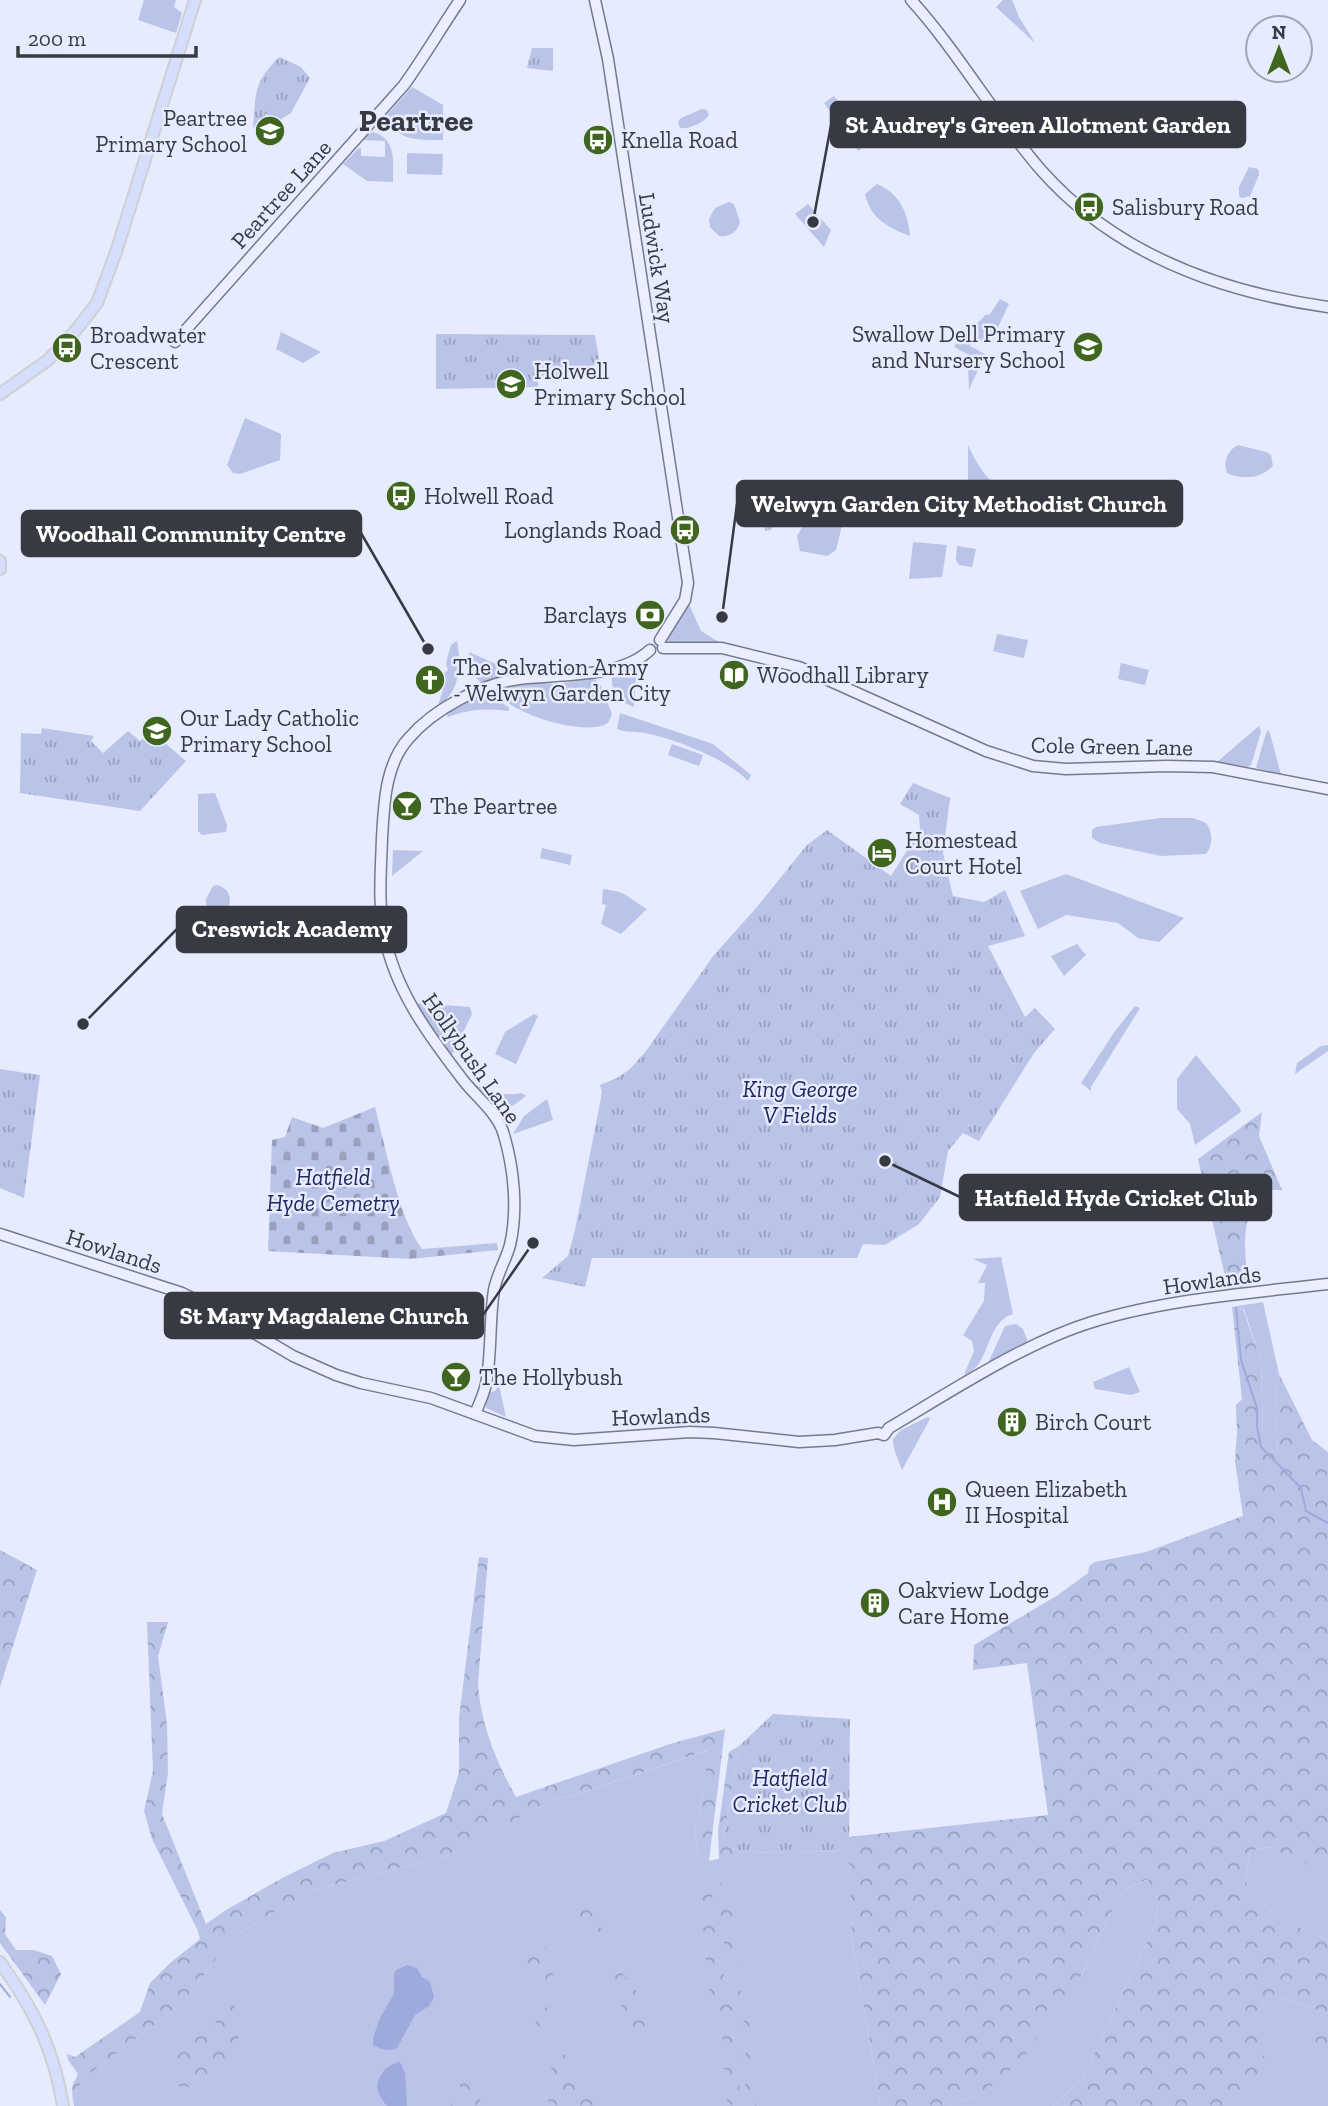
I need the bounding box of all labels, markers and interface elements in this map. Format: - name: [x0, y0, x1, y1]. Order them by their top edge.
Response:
- scale bar: [18, 14, 196, 58]
- north arrow: [1244, 14, 1314, 84]
- text: N: [1272, 21, 1286, 44]
- text: 200 m: [28, 26, 86, 51]
- callout: St Audrey's Green Allotment Garden: [831, 102, 1245, 147]
- district label: Peartree: [359, 103, 473, 139]
- place label: Peartree Primary School: [95, 104, 247, 158]
- text: St Audrey's Green Allotment Garden: [845, 110, 1231, 139]
- school or university icon: Peartree Primary School: [253, 114, 287, 148]
- bus stop icon: Knella Road: [581, 123, 615, 157]
- place label: Knella Road: [621, 126, 738, 154]
- street label: Peartree Lane: [225, 134, 337, 254]
- bus stop icon: Salisbury Road: [1072, 190, 1106, 224]
- street label: Ludwick Way: [633, 191, 681, 325]
- place label: Salisbury Road: [1112, 193, 1259, 221]
- place label: Swallow Dell Primary and Nursery School: [852, 320, 1065, 374]
- place label: Broadwater Crescent: [90, 321, 207, 375]
- school or university icon: Swallow Dell Primary and Nursery School: [1071, 330, 1105, 364]
- bus stop icon: Broadwater Crescent: [50, 331, 84, 365]
- place label: Holwell Primary School: [534, 357, 686, 411]
- school or university icon: Holwell Primary School: [494, 367, 528, 401]
- bus stop icon: Holwell Road: [384, 479, 418, 513]
- callout: Welwyn Garden City Methodist Church: [737, 481, 1182, 526]
- place label: Holwell Road: [424, 482, 554, 510]
- text: Welwyn Garden City Methodist Church: [751, 489, 1167, 518]
- callout: Woodhall Community Centre: [22, 511, 361, 556]
- bus stop icon: Longlands Road: [668, 513, 702, 547]
- place label: Longlands Road: [504, 516, 662, 544]
- text: Woodhall Community Centre: [36, 519, 346, 548]
- bank icon: Barclays: [633, 598, 667, 632]
- place label: Barclays: [543, 601, 627, 629]
- place label: The Salvation Army - Welwyn Garden City: [453, 653, 671, 707]
- library icon: Woodhall Library: [717, 658, 751, 692]
- place label: Woodhall Library: [757, 661, 929, 689]
- church icon: The Salvation Army - Welwyn Garden City: [413, 663, 447, 697]
- place label: Our Lady Catholic Primary School: [180, 704, 359, 758]
- school or university icon: Our Lady Catholic Primary School: [140, 714, 174, 748]
- street label: Cole Green Lane: [1031, 731, 1193, 761]
- bar icon: The Peartree: [390, 789, 424, 823]
- place label: The Peartree: [430, 792, 557, 820]
- place label: Homestead Court Hotel: [905, 826, 1022, 880]
- hotel icon: Homestead Court Hotel: [865, 836, 899, 870]
- callout: Creswick Academy: [177, 907, 406, 952]
- text: Creswick Academy: [192, 914, 393, 943]
- street label: Hollybush Lane: [417, 987, 527, 1129]
- park label: King George V Fields: [742, 1075, 858, 1129]
- park label: Hatfield Hyde Cemetry: [267, 1163, 400, 1217]
- callout: Hatfield Hyde Cricket Club: [960, 1175, 1271, 1220]
- text: Hatfield Hyde Cricket Club: [974, 1183, 1258, 1212]
- street label: Howlands: [63, 1222, 165, 1280]
- street label: Howlands: [1161, 1259, 1263, 1301]
- callout: St Mary Magdalene Church: [165, 1293, 483, 1338]
- text: St Mary Magdalene Church: [179, 1301, 469, 1330]
- bar icon: The Hollybush: [439, 1360, 473, 1394]
- place label: The Hollybush: [479, 1363, 623, 1391]
- street label: Howlands: [611, 1400, 711, 1432]
- building icon: Birch Court: [995, 1405, 1029, 1439]
- place label: Birch Court: [1035, 1408, 1152, 1436]
- place label: Queen Elizabeth II Hospital: [965, 1475, 1127, 1529]
- hospital icon: Queen Elizabeth II Hospital: [925, 1485, 959, 1519]
- place label: Oakview Lodge Care Home: [898, 1576, 1049, 1630]
- building icon: Oakview Lodge Care Home: [858, 1586, 892, 1620]
- park label: Hatfield Cricket Club: [733, 1764, 847, 1818]

